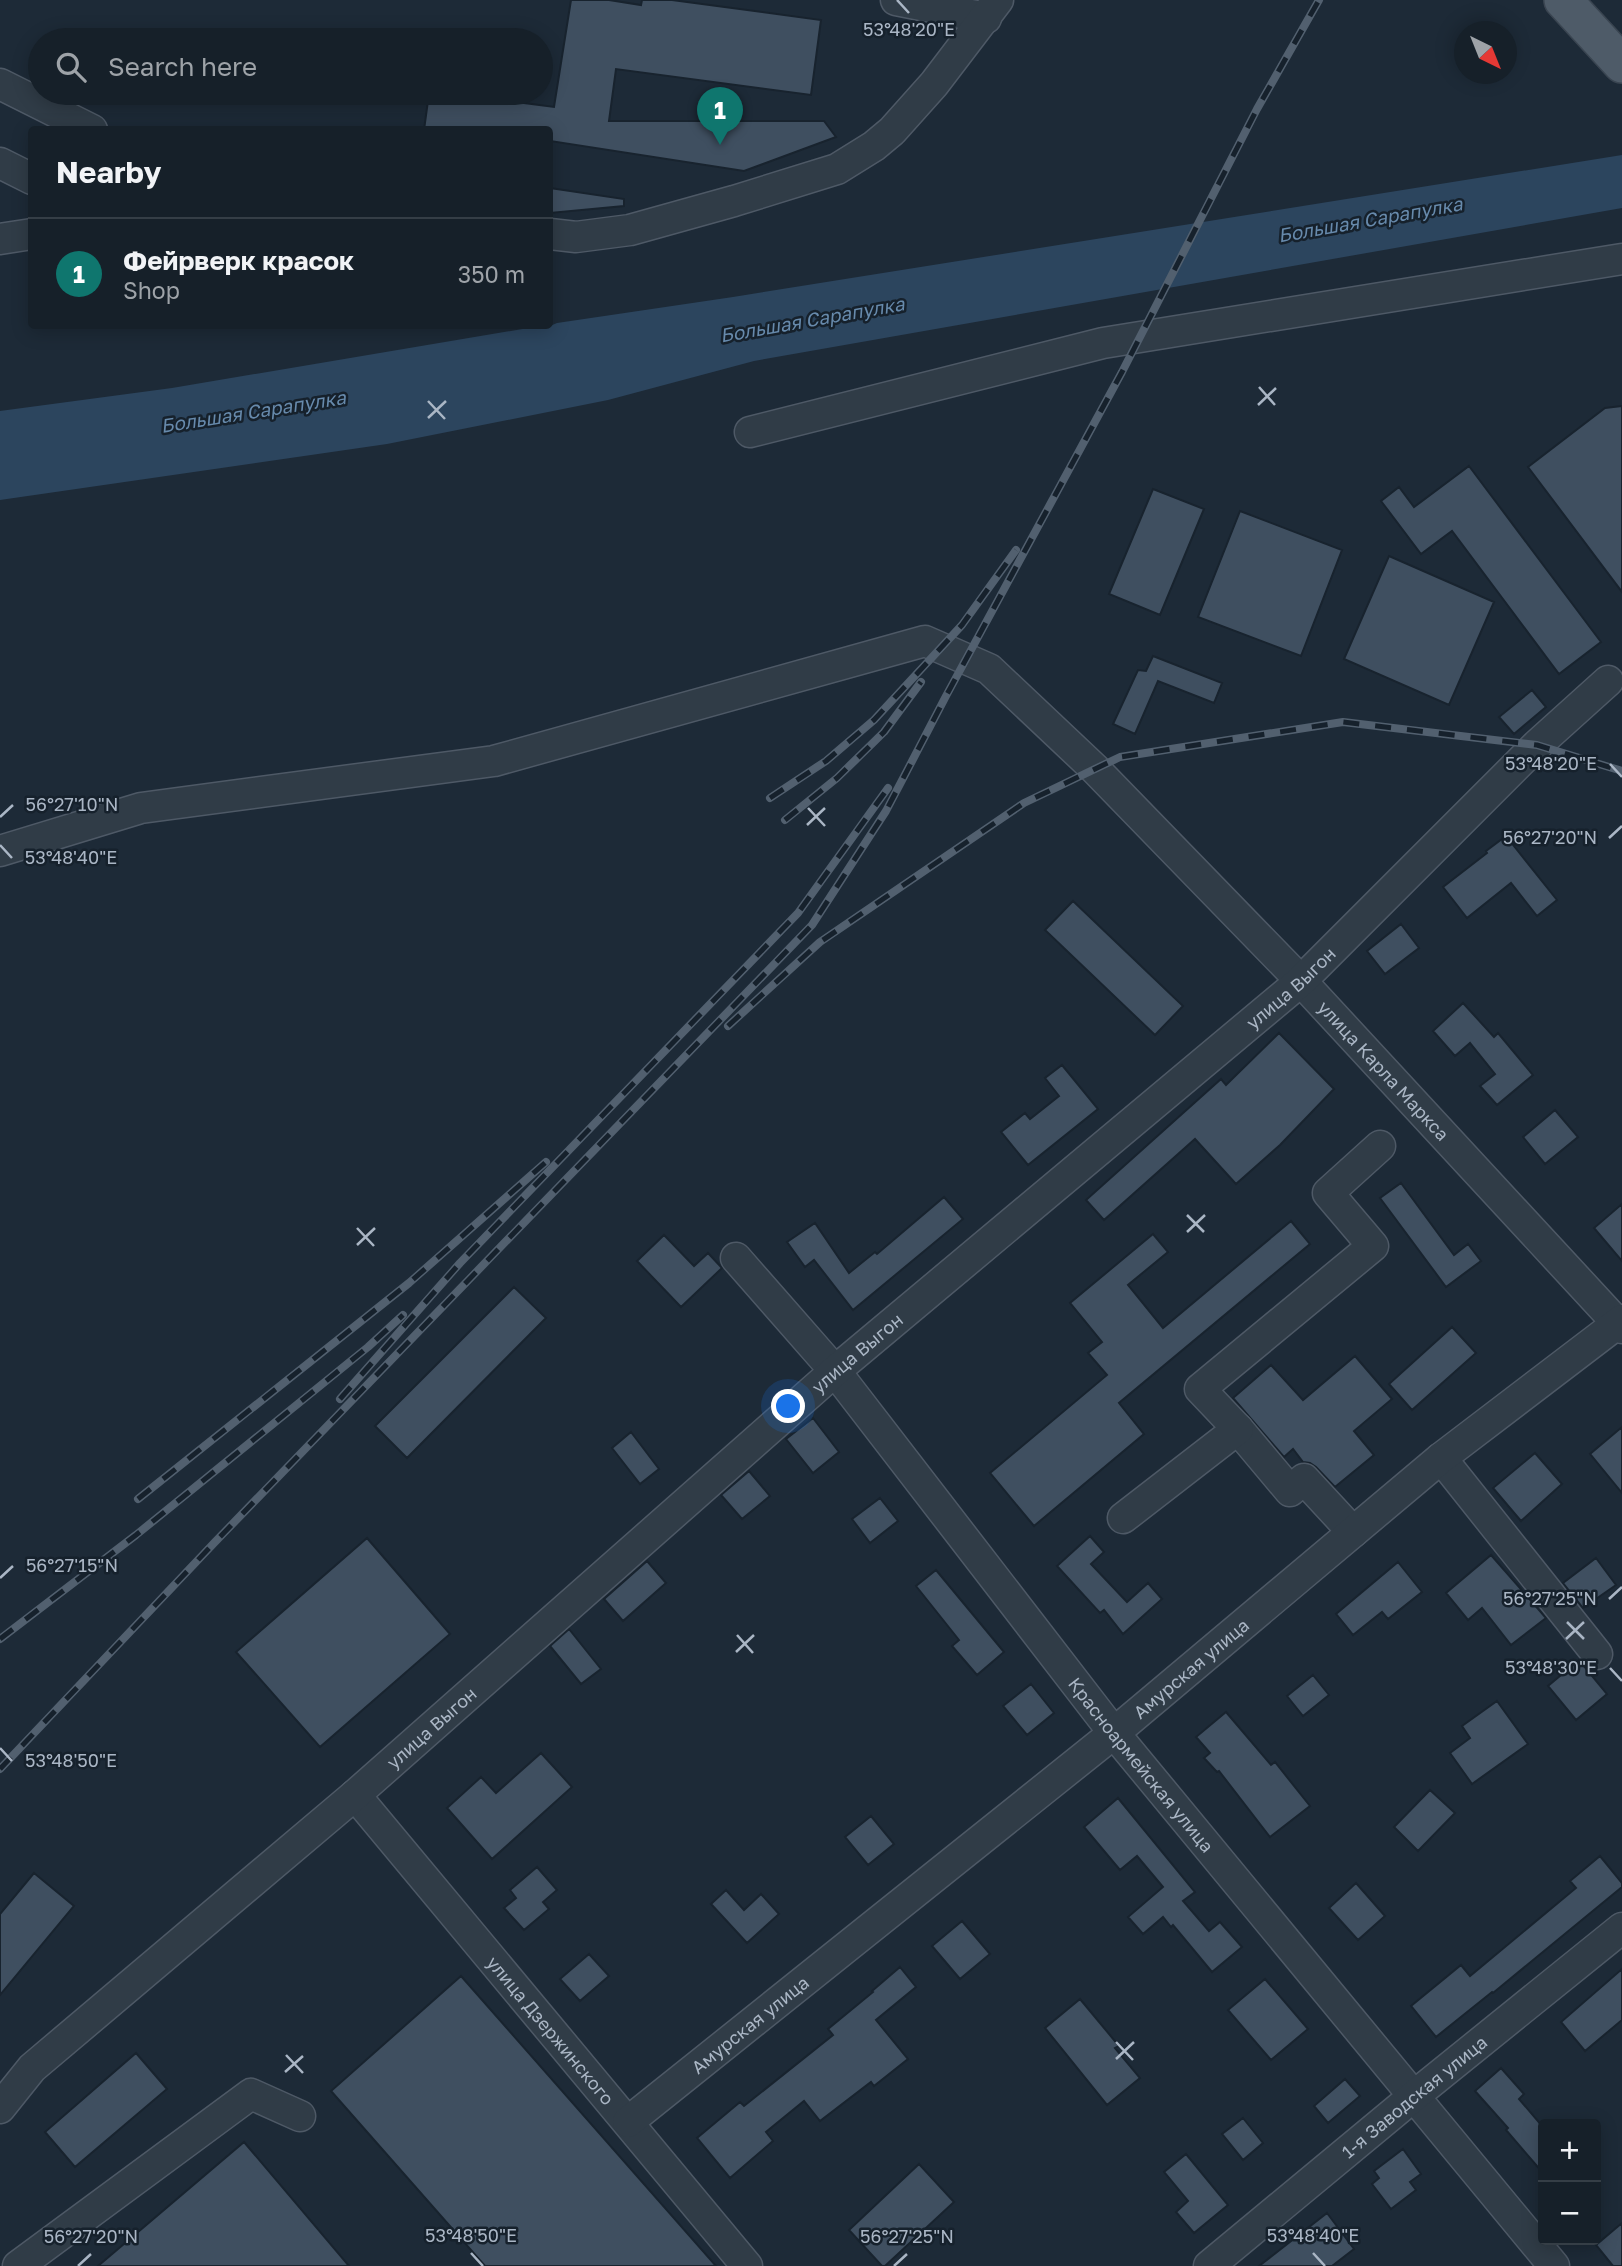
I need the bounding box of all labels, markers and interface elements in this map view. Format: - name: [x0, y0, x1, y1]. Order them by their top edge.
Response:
- text: 53°48'20"E: [863, 18, 955, 40]
- north arrow: [1454, 21, 1517, 84]
- search box: [28, 28, 553, 105]
- icon: search: [52, 48, 90, 86]
- text: Search here: [108, 51, 257, 82]
- pin: 1: [697, 87, 743, 145]
- text: Nearby: [56, 154, 161, 190]
- water label: Большая Сарапулка: [1276, 191, 1465, 247]
- text: Фейрверк красок: [123, 245, 354, 276]
- text: 1: [73, 260, 85, 288]
- text: 350 m: [458, 260, 525, 288]
- text: Shop: [123, 276, 180, 304]
- water label: Большая Сарапулка: [718, 291, 907, 347]
- water label: Большая Сарапулка: [159, 385, 348, 437]
- text: 53°48'20"E: [1505, 752, 1597, 774]
- text: 56°27'10"N: [26, 793, 118, 815]
- text: 56°27'20"N: [1503, 826, 1597, 848]
- text: 53°48'40"E: [25, 846, 117, 868]
- street label: улица Выгон: [1241, 942, 1340, 1033]
- street label: улица Карла Маркса: [1314, 996, 1454, 1145]
- street label: улица Выгон: [807, 1308, 907, 1398]
- your location: [771, 1389, 805, 1423]
- text: 56°27'15"N: [26, 1554, 118, 1576]
- text: 56°27'25"N: [1503, 1587, 1597, 1609]
- street label: Амурская улица: [1129, 1614, 1253, 1723]
- text: 53°48'30"E: [1505, 1656, 1597, 1678]
- street label: Красноармейская улица: [1064, 1673, 1219, 1857]
- street label: улица Выгон: [382, 1682, 481, 1773]
- text: 53°48'50"E: [25, 1749, 117, 1771]
- street label: улица Дзержинского: [483, 1951, 619, 2109]
- street label: Амурская улица: [687, 1971, 813, 2078]
- street label: 1-я Заводская улица: [1337, 2031, 1491, 2163]
- map controls: [1538, 2119, 1601, 2245]
- button: +: [1538, 2119, 1601, 2182]
- button: −: [1538, 2182, 1601, 2245]
- text: 53°48'50"E: [425, 2224, 517, 2246]
- text: 53°48'40"E: [1267, 2224, 1359, 2246]
- text: 56°27'20"N: [44, 2225, 138, 2247]
- text: 56°27'25"N: [860, 2225, 954, 2247]

